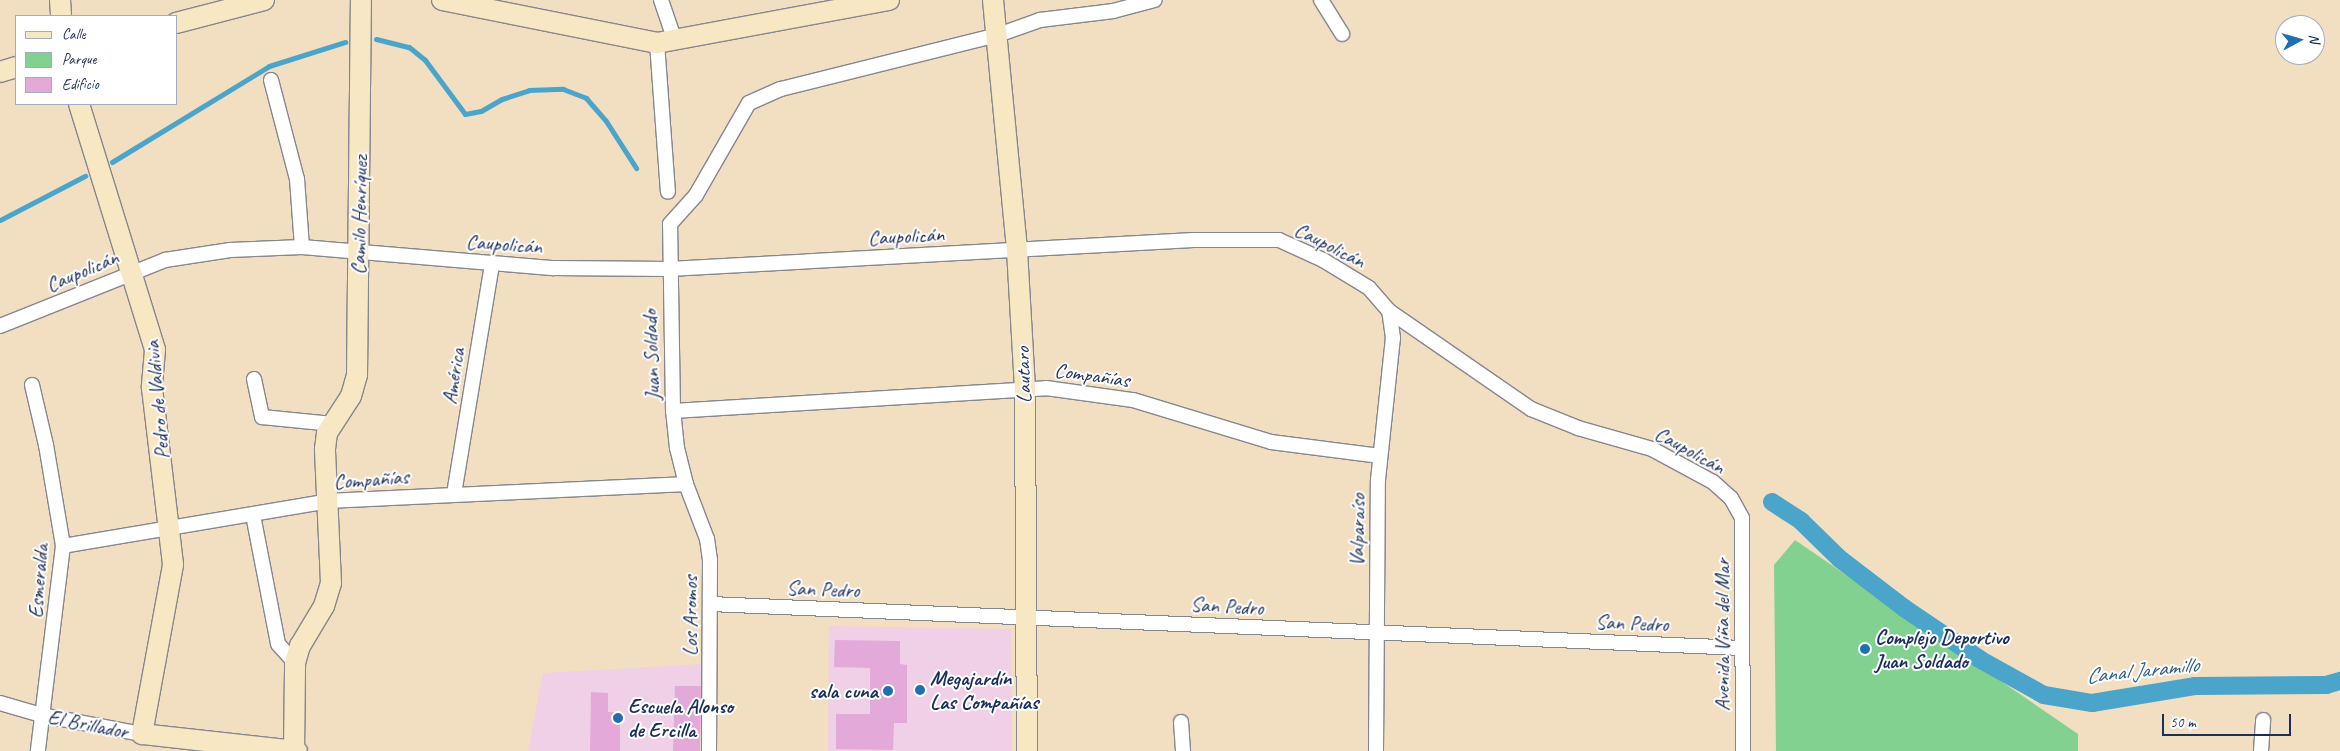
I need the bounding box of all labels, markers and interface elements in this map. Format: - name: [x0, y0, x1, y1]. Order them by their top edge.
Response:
- legend: [15, 15, 178, 105]
- north arrow: [2275, 15, 2325, 65]
- text: Calle: [62, 25, 86, 44]
- text: N: [2306, 33, 2323, 44]
- text: Parque: [62, 50, 96, 69]
- text: Edificio: [62, 75, 99, 94]
- street label: Camilo Henríquez: [345, 155, 373, 275]
- street label: Caupolicán: [1290, 216, 1370, 274]
- street label: Caupolicán: [867, 221, 945, 251]
- street label: Caupolicán: [465, 229, 543, 259]
- street label: Caupolicán: [42, 245, 122, 297]
- street label: Juan Soldado: [637, 310, 665, 400]
- street label: Pedro de Valdivia: [139, 340, 175, 460]
- street label: América: [436, 346, 470, 406]
- street label: Lautaro: [1009, 346, 1037, 404]
- street label: Compañías: [1053, 357, 1131, 393]
- street label: Caupolicán: [1651, 421, 1729, 479]
- street label: Compañías: [333, 464, 409, 494]
- street label: Valparaíso: [1344, 493, 1370, 567]
- street label: Esmeralda: [23, 543, 53, 619]
- street label: Avenida Viña del Mar: [1709, 558, 1735, 712]
- street label: Los Aromos: [677, 575, 703, 657]
- street label: San Pedro: [786, 575, 860, 603]
- street label: San Pedro: [1190, 592, 1264, 620]
- street label: San Pedro: [1595, 609, 1669, 637]
- place label: Complejo Deportivo Juan Soldado: [1875, 624, 2009, 674]
- marker: Complejo Deportivo Juan Soldado: [1859, 643, 1871, 655]
- water label: Canal Jaramillo: [2084, 652, 2200, 690]
- place label: Megajardín Las Compañías: [930, 665, 1037, 715]
- place label: sala cuna: [810, 678, 878, 704]
- marker: Megajardín Las Compañías: [914, 684, 926, 696]
- marker: sala cuna: [882, 685, 894, 697]
- place label: Escuela Alonso de Ercilla: [628, 693, 733, 743]
- street label: El Brillador: [46, 704, 130, 744]
- scale bar: [2165, 704, 2294, 736]
- marker: Escuela Alonso de Ercilla: [612, 712, 624, 724]
- text: 50 m: [2170, 713, 2196, 732]

